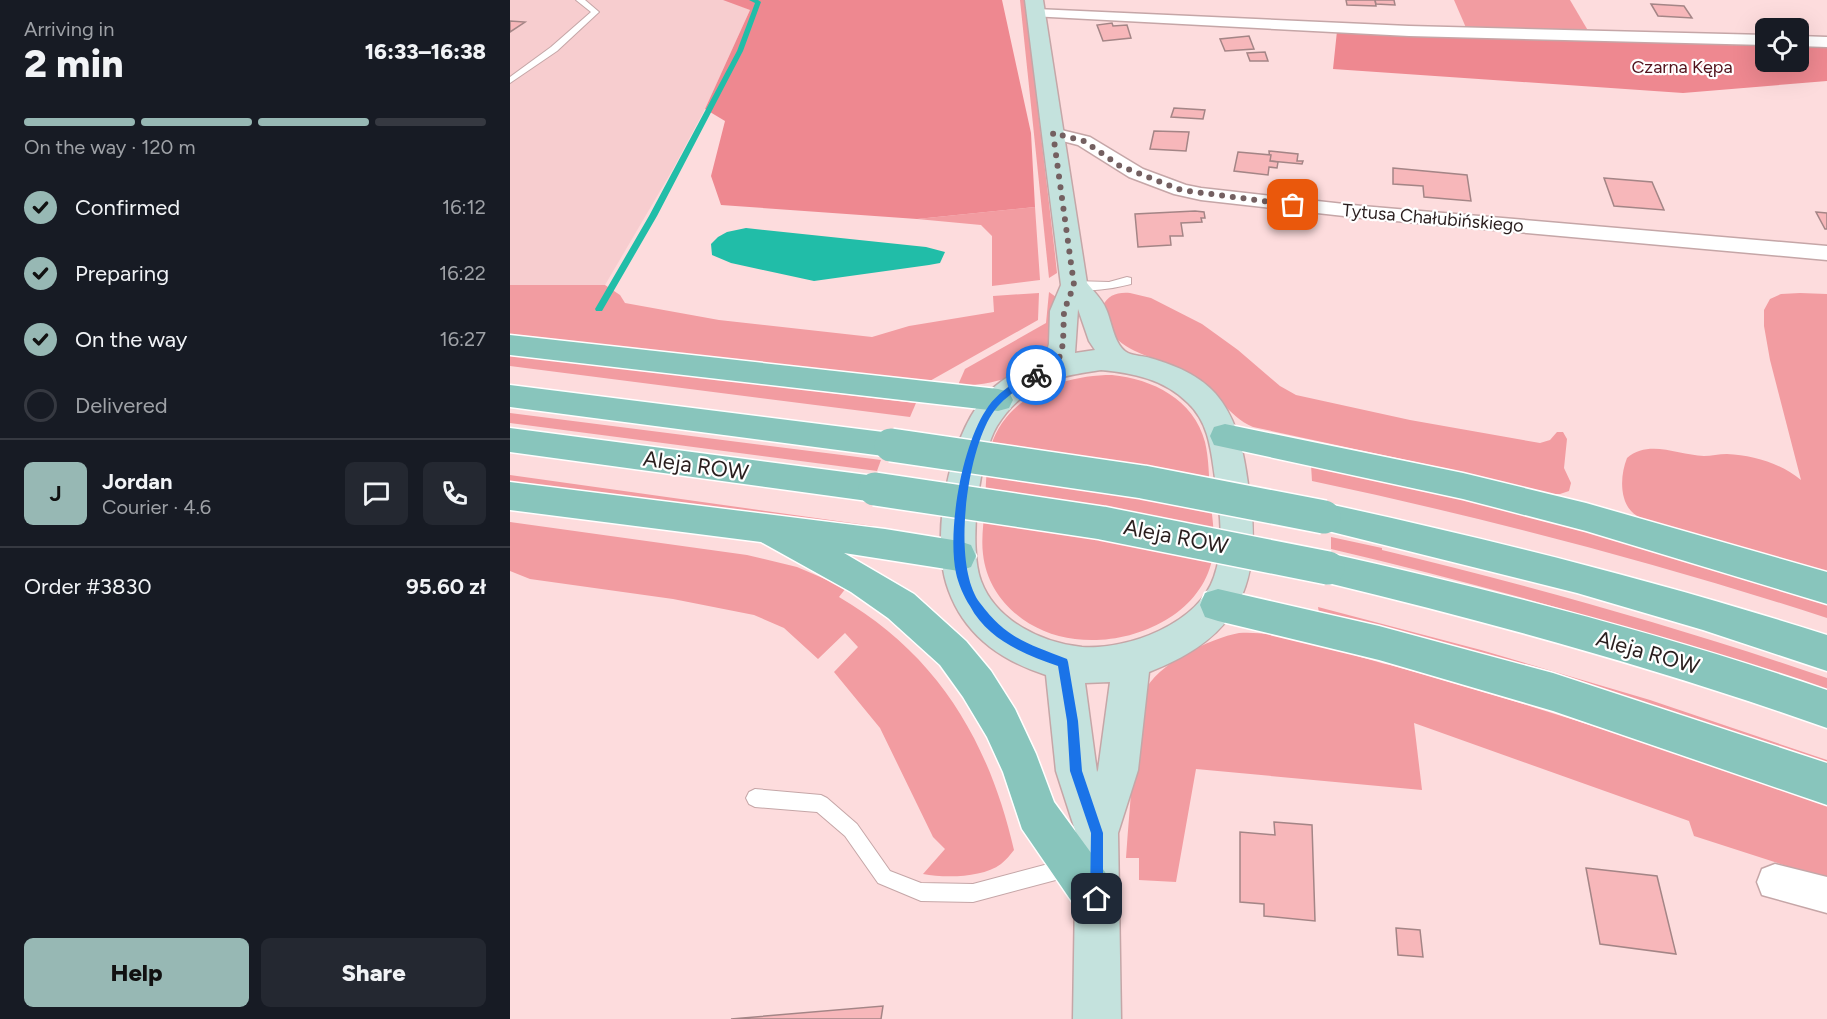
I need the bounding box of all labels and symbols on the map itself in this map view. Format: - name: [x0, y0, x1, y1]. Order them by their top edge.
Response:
- park label: Czarna Kępa: [1631, 56, 1733, 78]
- pin: [1267, 179, 1318, 230]
- street label: Tytusa Chałubińskiego: [1341, 199, 1525, 237]
- courier: [1006, 345, 1066, 405]
- street label: Aleja ROW: [642, 445, 750, 486]
- street label: Aleja ROW: [1121, 513, 1231, 560]
- street label: Aleja ROW: [1593, 625, 1703, 680]
- pin: [1071, 873, 1122, 924]

